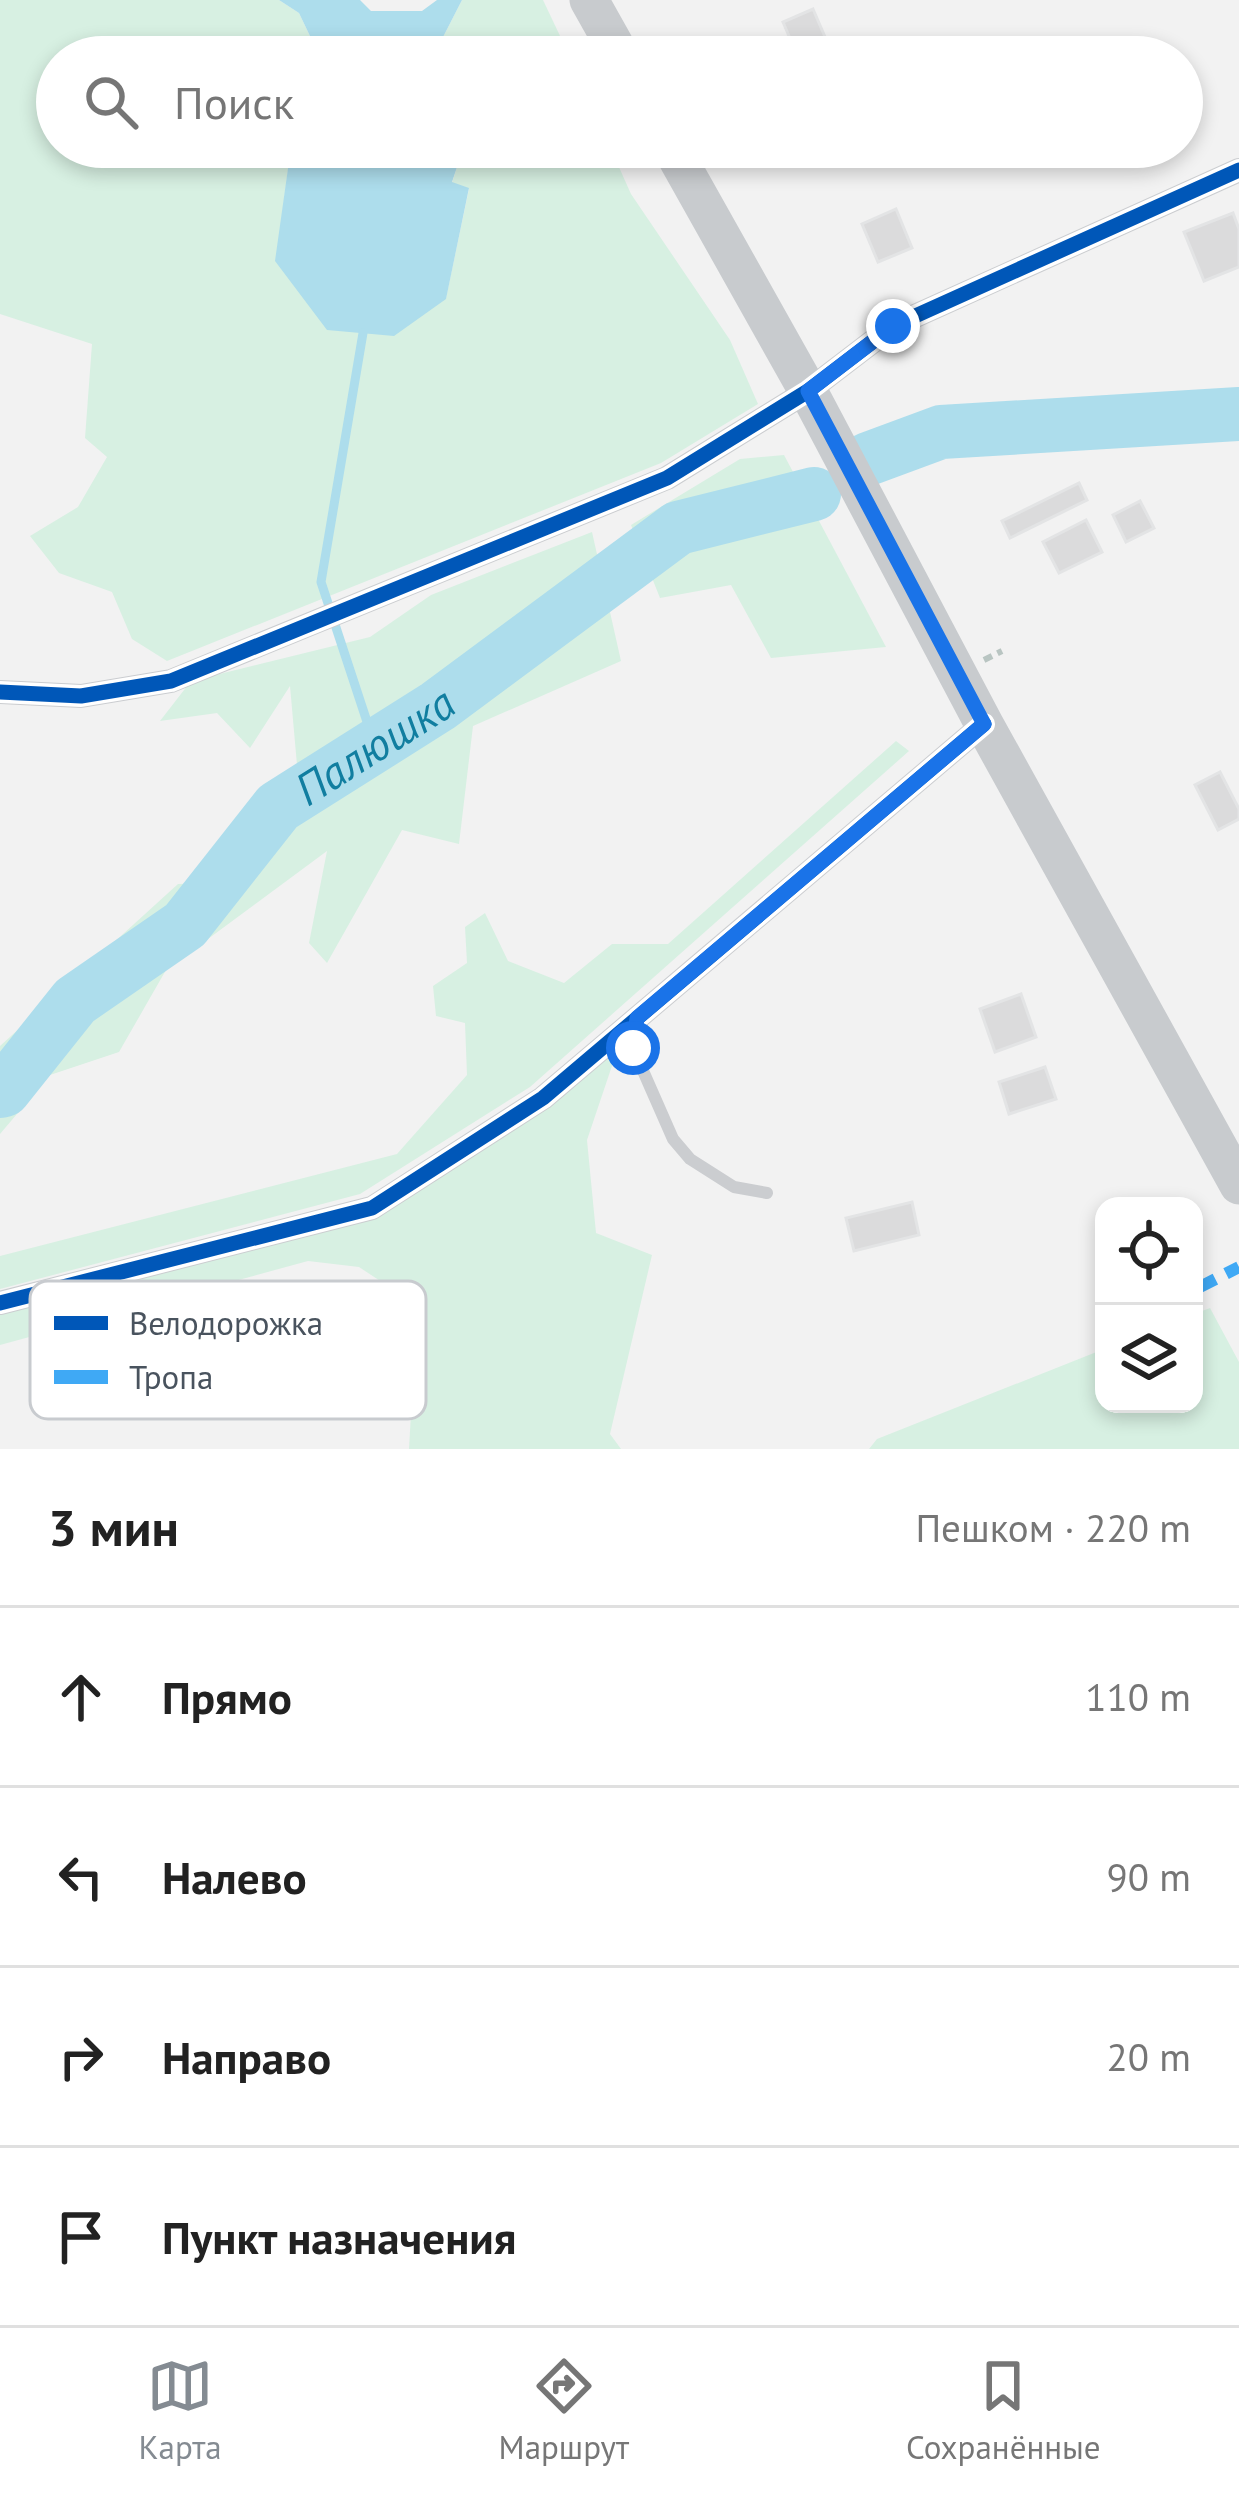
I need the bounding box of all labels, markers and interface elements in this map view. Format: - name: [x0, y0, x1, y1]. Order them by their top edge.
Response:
- search box: [36, 36, 1203, 168]
- icon: search: [78, 69, 144, 135]
- text: Поиск: [174, 73, 294, 131]
- route end: [866, 299, 920, 353]
- water label: Палюшка: [283, 674, 466, 817]
- route start: [606, 1021, 660, 1075]
- map controls: [1095, 1197, 1203, 1413]
- button: locate: [1095, 1197, 1203, 1305]
- legend: [30, 1281, 426, 1419]
- text: Велодорожка: [129, 1301, 323, 1344]
- button: layers: [1095, 1305, 1203, 1413]
- text: Тропа: [129, 1355, 213, 1398]
- text: 3 мин: [48, 1494, 179, 1560]
- text: Пешком · 220 m: [915, 1502, 1191, 1553]
- icon: ahead: [48, 1664, 114, 1730]
- text: Прямо: [162, 1668, 292, 1726]
- text: 110 m: [1085, 1671, 1191, 1722]
- icon: left: [48, 1844, 114, 1910]
- text: Налево: [162, 1848, 307, 1906]
- text: 90 m: [1106, 1851, 1191, 1902]
- icon: right: [48, 2024, 114, 2090]
- text: Направо: [162, 2028, 331, 2086]
- text: 20 m: [1106, 2031, 1191, 2082]
- icon: arrive: [48, 2204, 114, 2270]
- text: Пункт назначения: [162, 2208, 516, 2266]
- tab: Карта: [138, 2353, 222, 2468]
- tab: Маршрут: [499, 2353, 629, 2468]
- tab: Сохранённые: [906, 2353, 1101, 2468]

